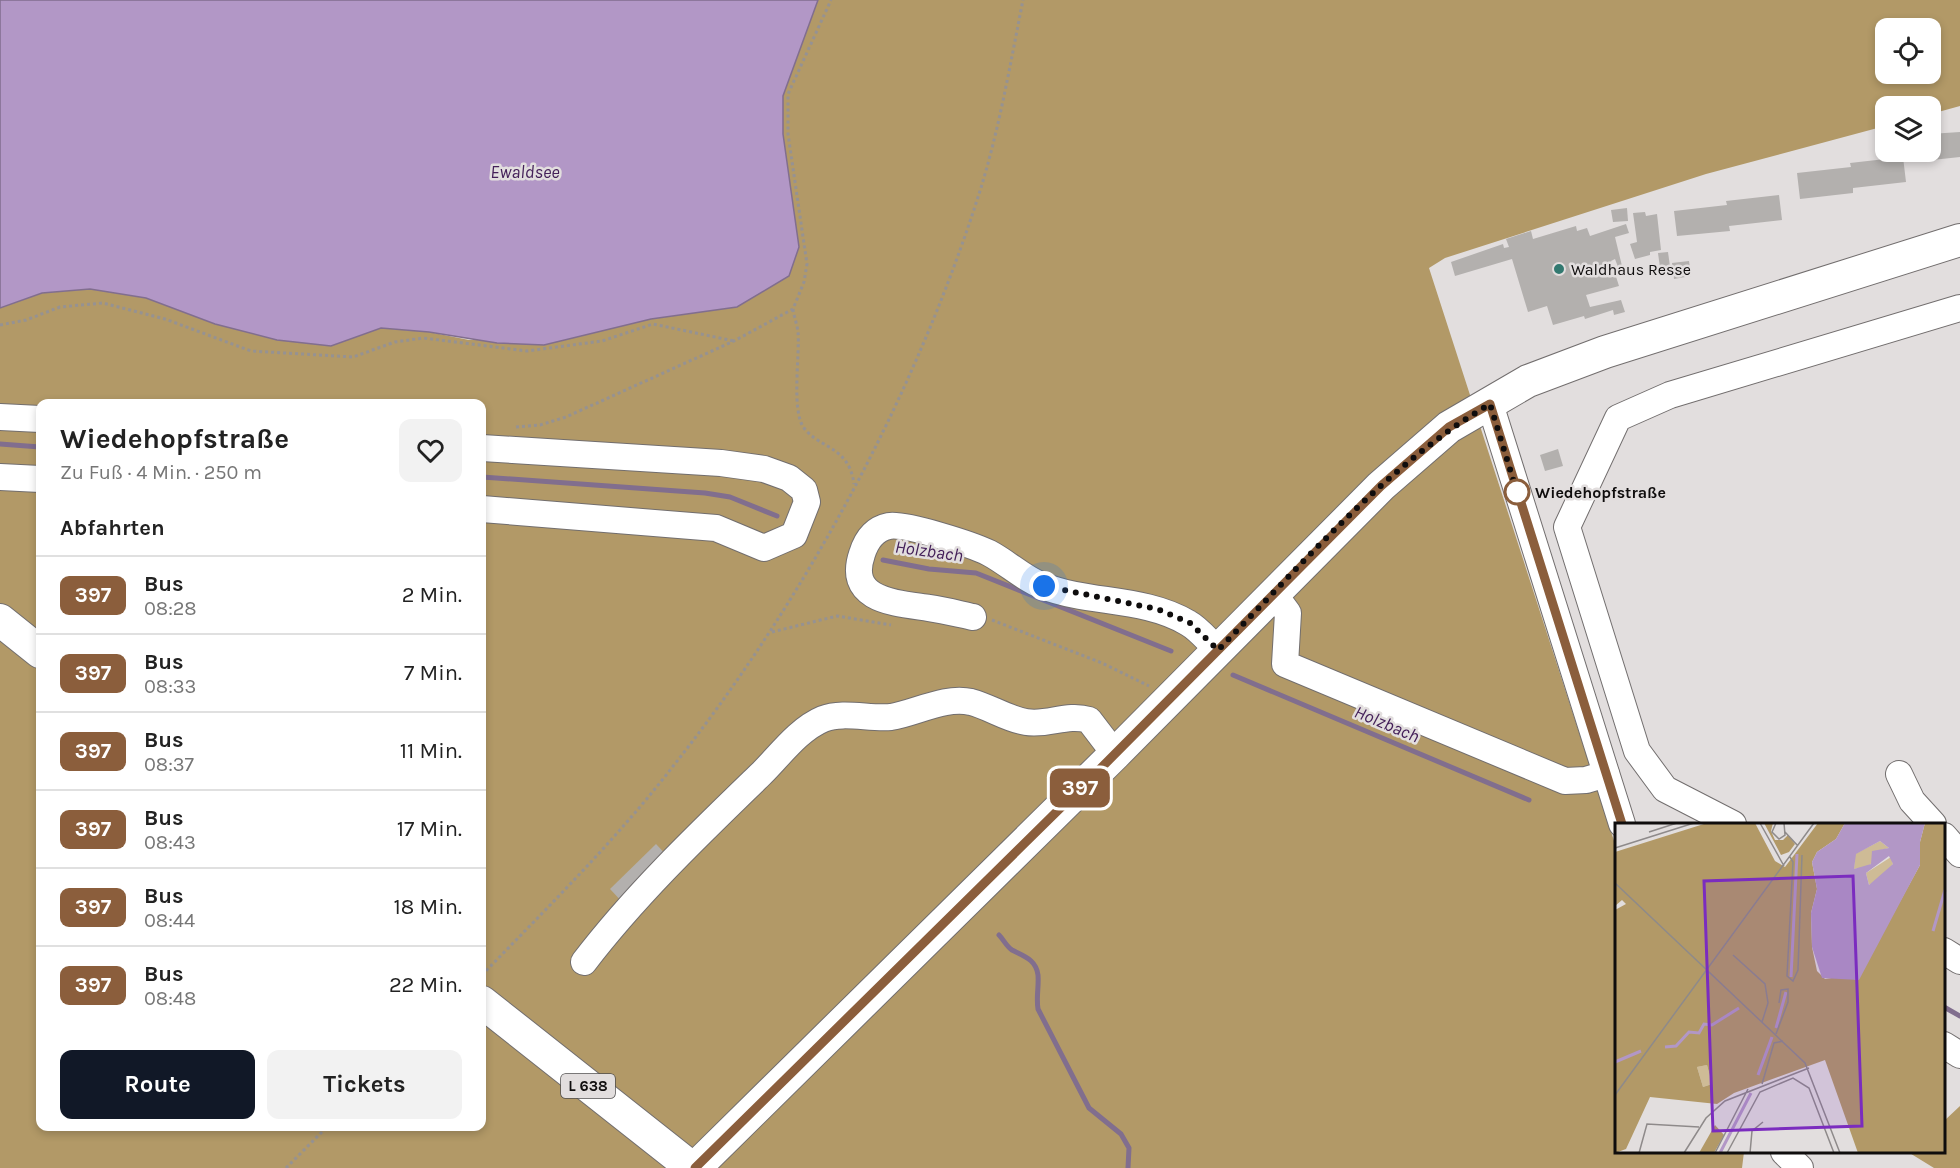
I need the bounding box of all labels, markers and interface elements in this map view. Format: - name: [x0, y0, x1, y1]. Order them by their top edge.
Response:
- map controls: [1875, 18, 1941, 162]
- button: locate: [1875, 18, 1941, 84]
- button: layers: [1875, 96, 1941, 162]
- water label: Ewaldsee: [490, 161, 560, 183]
- place label: Waldhaus Resse: [1571, 260, 1691, 279]
- marker: Waldhaus Resse: [1552, 262, 1566, 276]
- button: heart: [399, 419, 462, 482]
- text: Wiedehopfstraße: [60, 422, 289, 455]
- text: Zu Fuß · 4 Min. · 250 m: [60, 461, 262, 484]
- marker: Wiedehopfstraße: [1504, 479, 1530, 505]
- place label: Wiedehopfstraße: [1535, 483, 1666, 502]
- text: Abfahrten: [60, 515, 165, 541]
- water label: Holzbach: [894, 535, 964, 567]
- text: Bus: [144, 571, 184, 597]
- your location: [1029, 571, 1059, 601]
- text: 2 Min.: [402, 582, 462, 608]
- text: 397: [75, 583, 111, 607]
- text: 08:28: [144, 597, 197, 620]
- text: Bus: [144, 649, 184, 675]
- text: 7 Min.: [404, 660, 462, 686]
- text: 397: [75, 661, 111, 685]
- text: 08:33: [144, 675, 196, 698]
- water label: Holzbach: [1351, 700, 1423, 748]
- text: Bus: [144, 727, 184, 753]
- text: 11 Min.: [400, 738, 462, 764]
- text: 397: [75, 739, 111, 763]
- text: 08:37: [144, 753, 194, 776]
- line badge: 397: [1046, 768, 1114, 808]
- text: 397: [1062, 776, 1098, 800]
- text: Bus: [144, 805, 184, 831]
- text: 17 Min.: [397, 816, 462, 842]
- text: 397: [75, 817, 111, 841]
- inset map: [1615, 823, 1945, 1153]
- text: 08:43: [144, 831, 196, 854]
- text: Bus: [144, 883, 184, 909]
- text: 18 Min.: [394, 894, 462, 920]
- text: 397: [75, 895, 111, 919]
- text: 08:44: [144, 909, 195, 932]
- text: Bus: [144, 961, 184, 987]
- text: 22 Min.: [389, 972, 462, 998]
- text: 397: [75, 973, 111, 997]
- text: 08:48: [144, 987, 196, 1010]
- button: Route: [60, 1050, 255, 1119]
- button: Tickets: [267, 1050, 462, 1119]
- road number: L 638: [561, 1074, 615, 1098]

